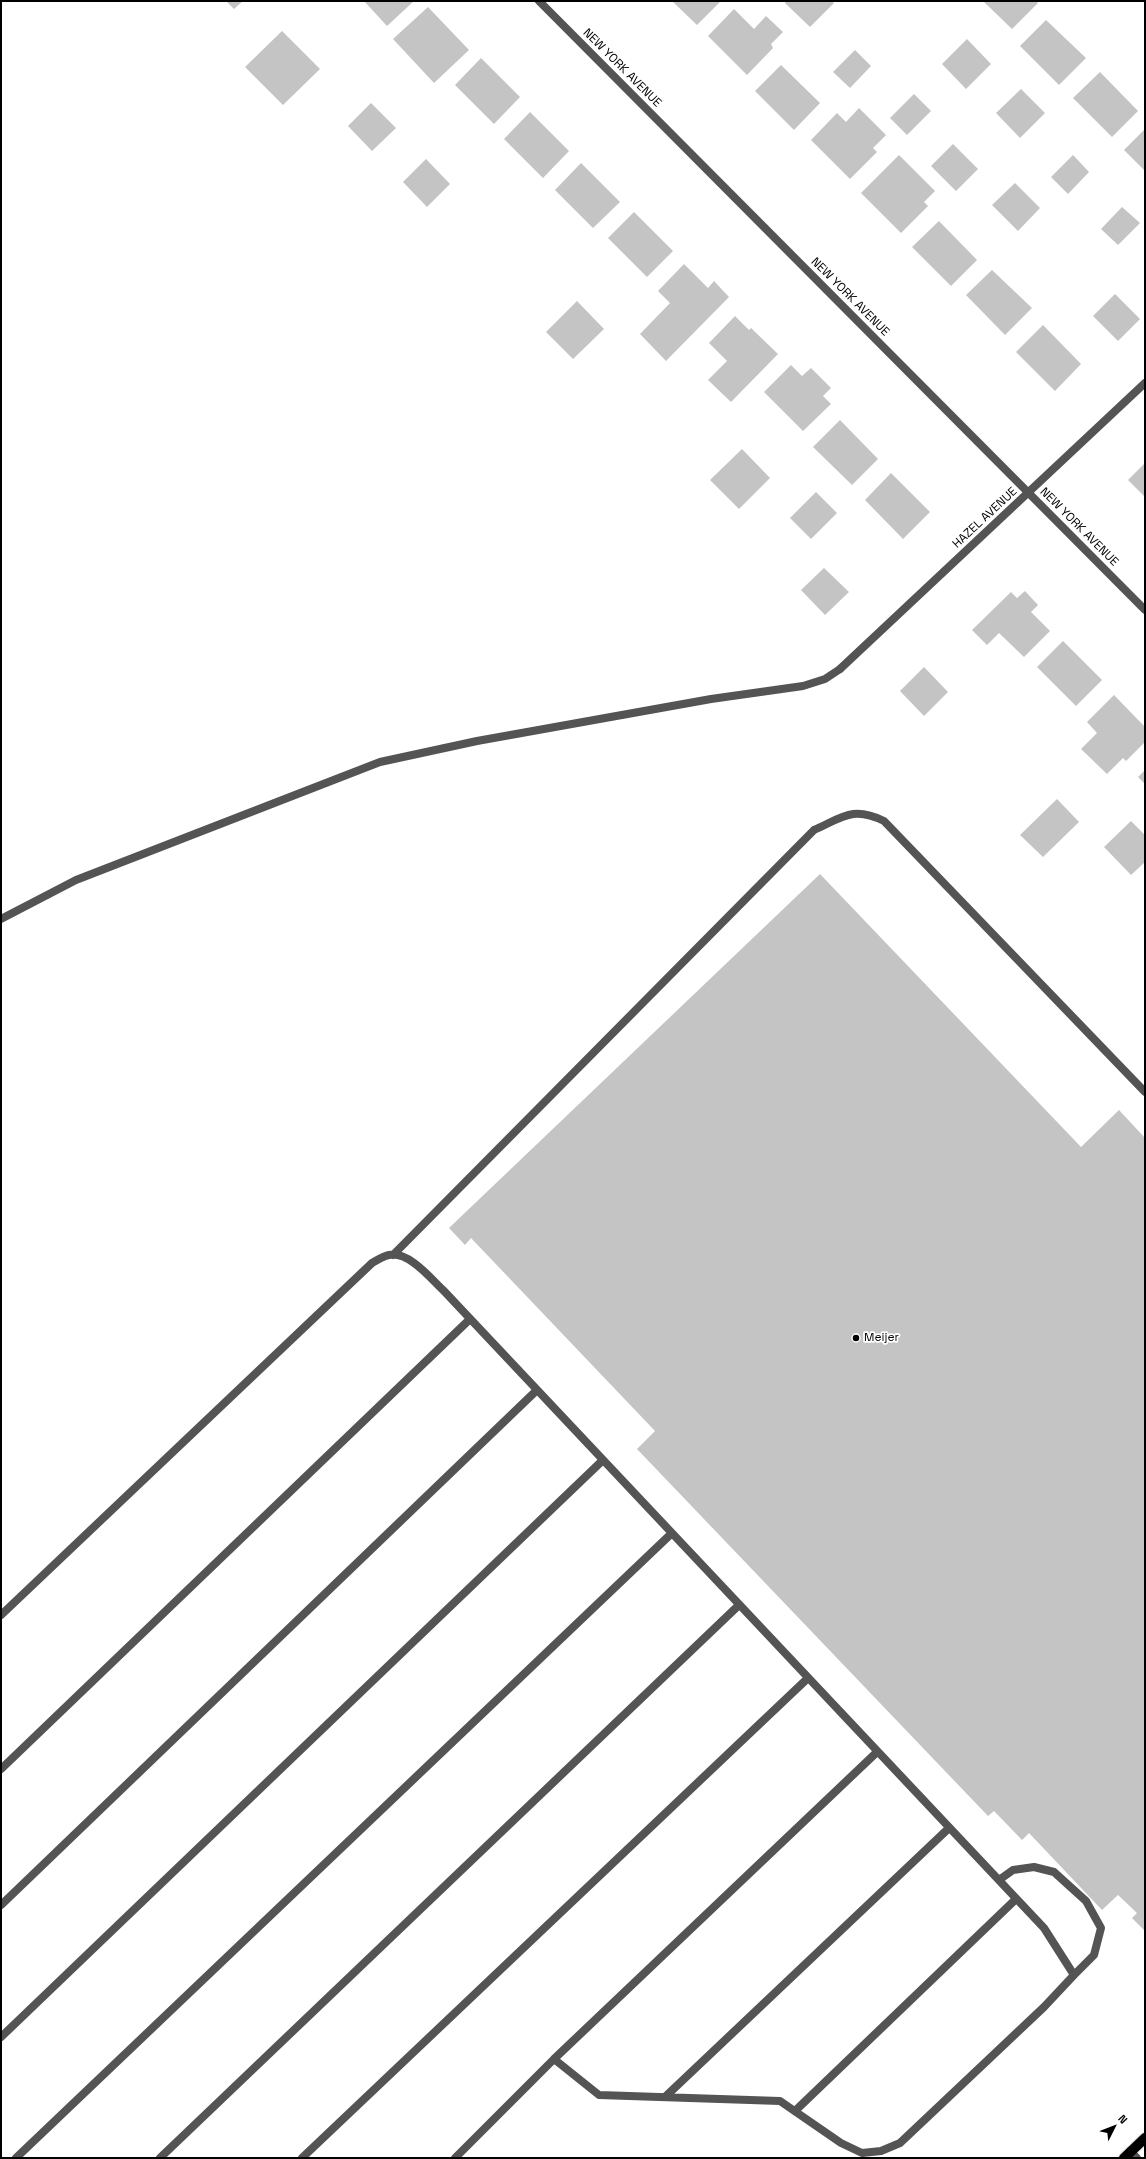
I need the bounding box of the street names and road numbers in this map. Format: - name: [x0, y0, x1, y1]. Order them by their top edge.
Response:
- street label: NEW YORK AVENUE: [580, 26, 664, 110]
- street label: NEW YORK AVENUE: [808, 255, 892, 339]
- street label: HAZEL AVENUE: [950, 485, 1020, 551]
- street label: NEW YORK AVENUE: [1037, 485, 1121, 569]

